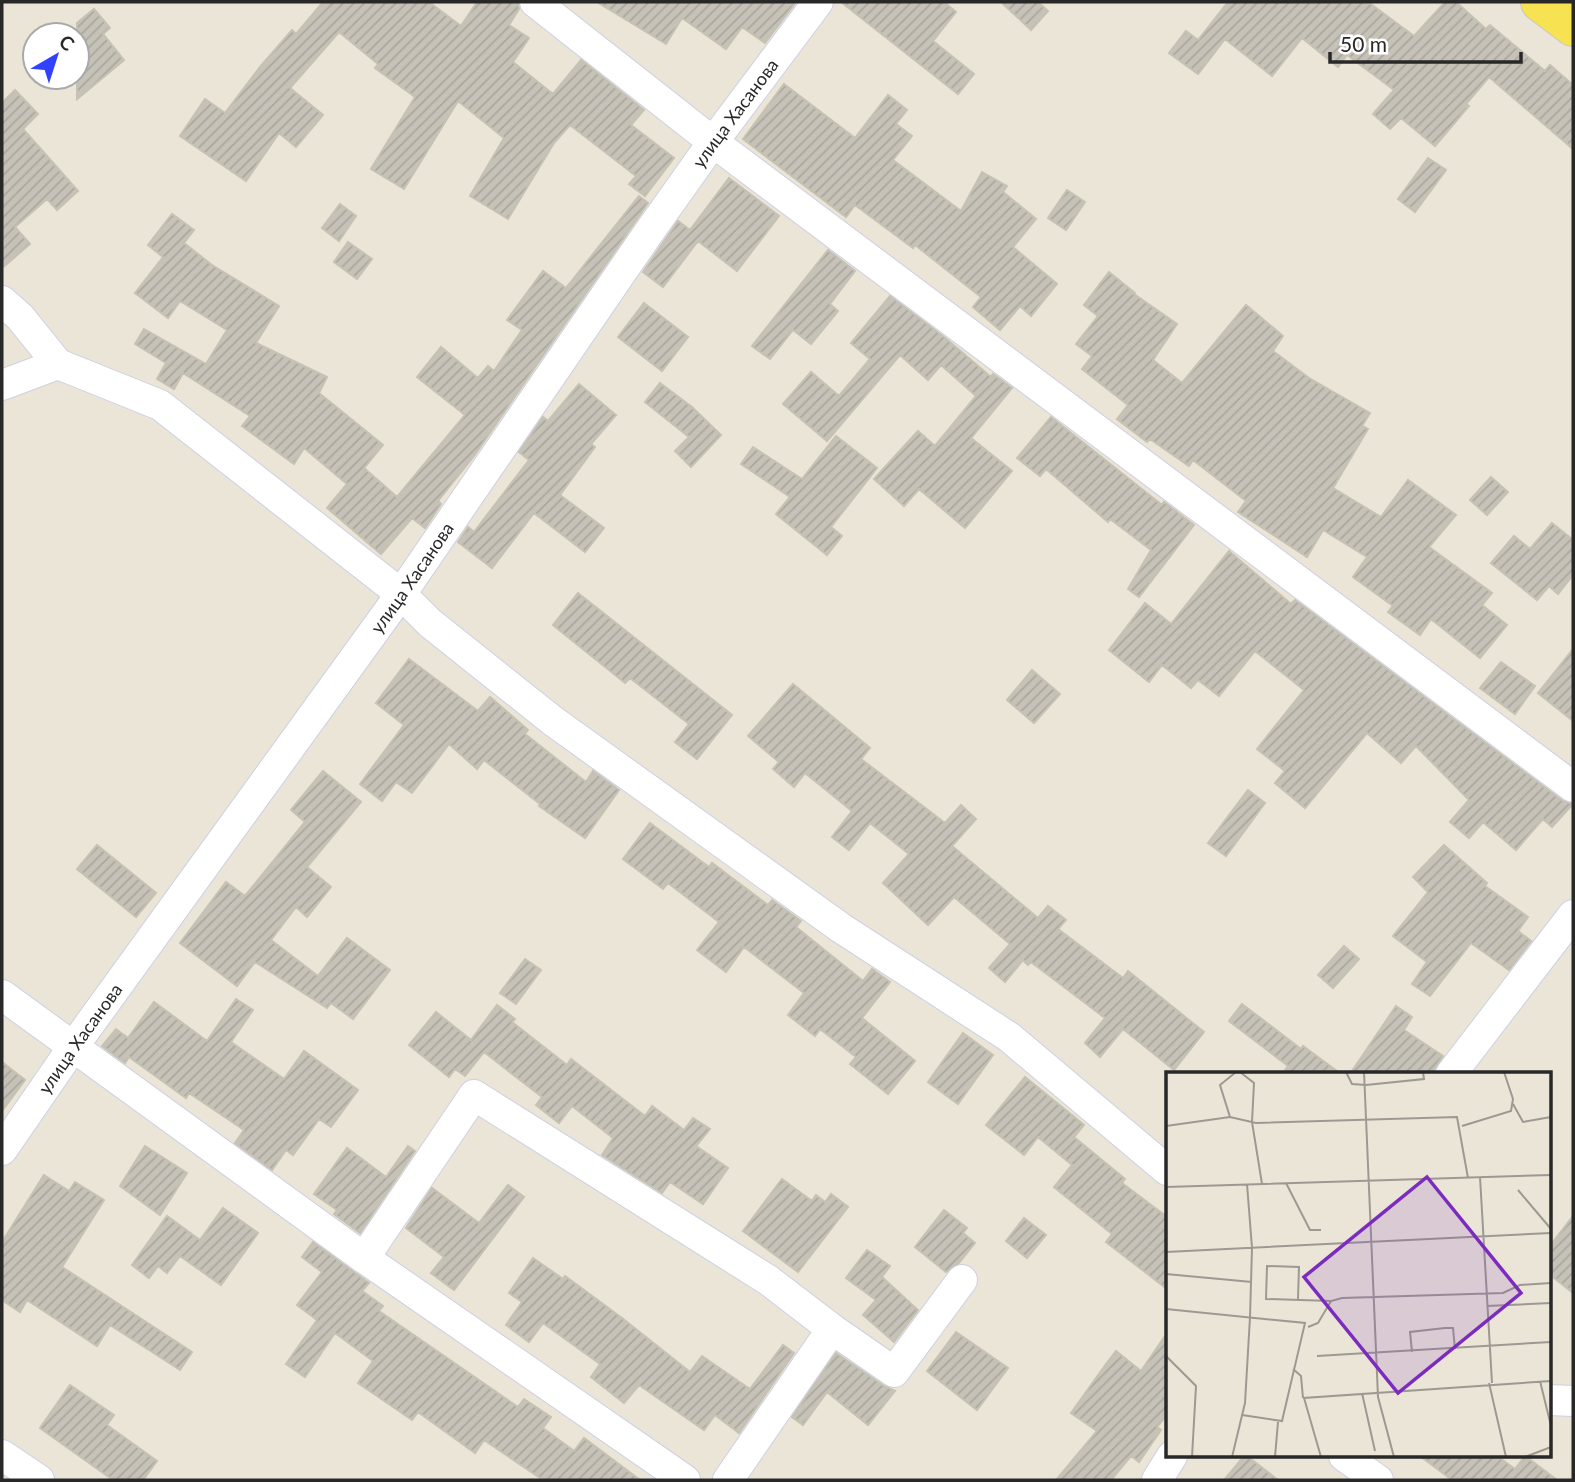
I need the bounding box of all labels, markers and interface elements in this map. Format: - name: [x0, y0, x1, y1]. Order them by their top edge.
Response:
- north arrow: [21, 21, 91, 91]
- scale bar: [1330, 21, 1521, 65]
- text: С: [55, 30, 79, 56]
- text: 50 m: [1340, 31, 1387, 56]
- street label: улица Хасанова: [687, 54, 783, 172]
- street label: улица Хасанова: [365, 518, 458, 637]
- street label: улица Хасанова: [33, 979, 126, 1098]
- inset map: [1166, 1072, 1550, 1458]

